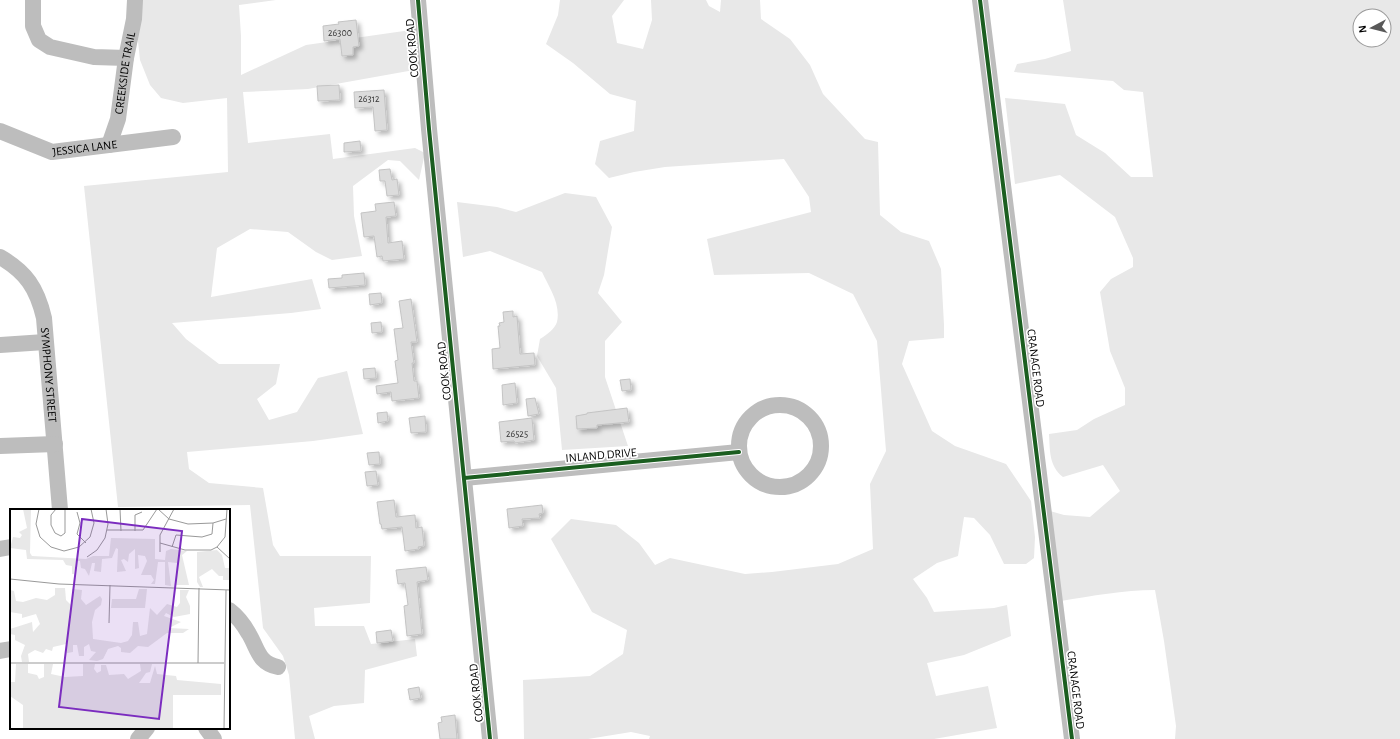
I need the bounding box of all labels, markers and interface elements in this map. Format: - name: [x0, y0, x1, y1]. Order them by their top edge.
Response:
- north arrow: [1352, 8, 1392, 48]
- street label: COOK ROAD: [403, 18, 421, 78]
- text: N: [1357, 25, 1368, 34]
- house number: 26300: [328, 28, 352, 38]
- street label: CREEKSIDE TRAIL: [113, 31, 137, 115]
- house number: 26312: [358, 94, 380, 104]
- street label: JESSICA LANE: [52, 138, 118, 158]
- street label: SYMPHONY STREET: [39, 327, 59, 423]
- street label: CRANAGE ROAD: [1025, 328, 1047, 408]
- street label: COOK ROAD: [435, 341, 453, 401]
- house number: 26525: [506, 429, 528, 439]
- street label: INLAND DRIVE: [565, 446, 637, 464]
- inset map: [10, 509, 230, 729]
- street label: CRANAGE ROAD: [1065, 650, 1087, 730]
- street label: COOK ROAD: [467, 663, 485, 723]

